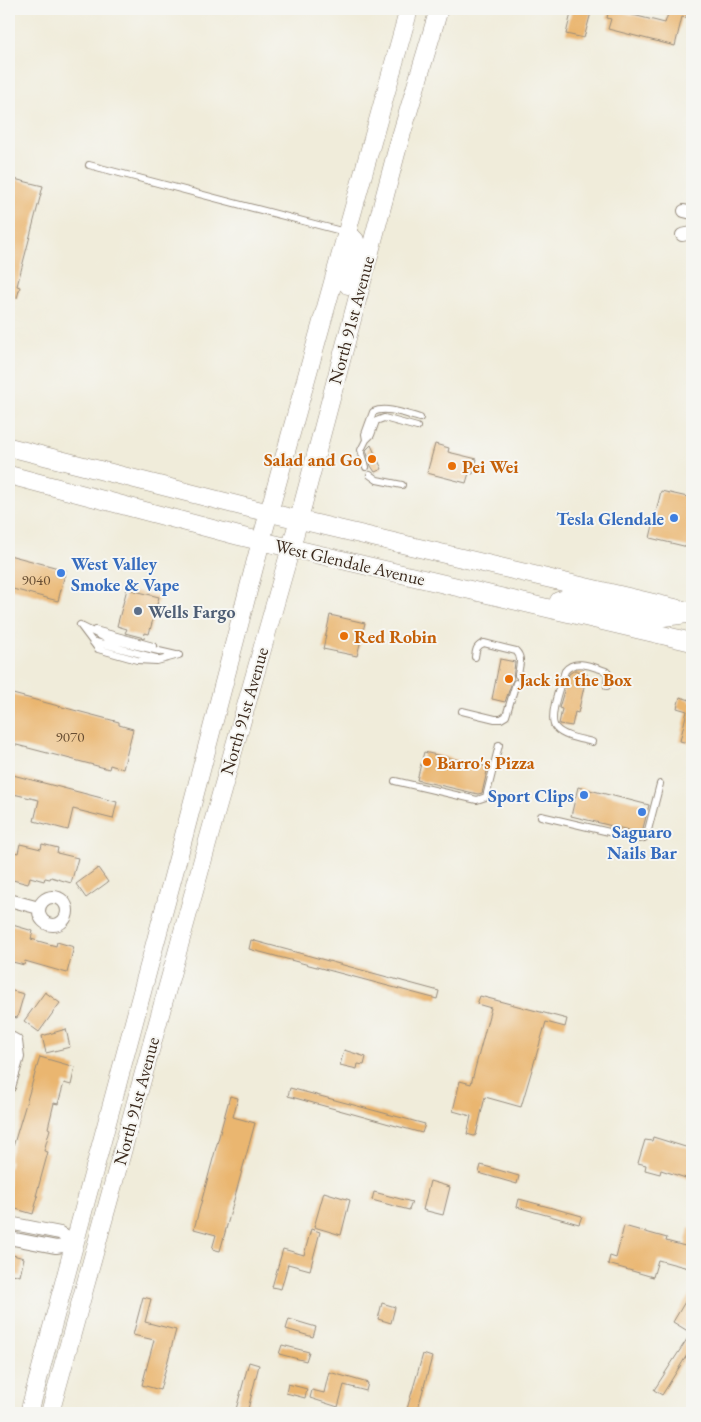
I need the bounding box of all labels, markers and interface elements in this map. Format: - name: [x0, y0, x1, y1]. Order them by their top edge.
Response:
- street label: North 91st Avenue: [323, 253, 379, 387]
- place label: Salad and Go: [264, 448, 362, 471]
- marker: Salad and Go: [366, 453, 378, 465]
- place label: Pei Wei: [462, 455, 519, 478]
- marker: Pei Wei: [446, 460, 458, 472]
- place label: Tesla Glendale: [556, 507, 664, 530]
- marker: Tesla Glendale: [668, 512, 680, 524]
- street label: West Glendale Avenue: [273, 534, 427, 590]
- place label: West Valley Smoke & Vape: [71, 552, 180, 596]
- marker: West Valley Smoke & Vape: [55, 567, 67, 579]
- house number: 9040: [22, 570, 50, 589]
- place label: Wells Fargo: [148, 600, 235, 623]
- marker: Wells Fargo: [132, 605, 144, 617]
- place label: Red Robin: [354, 625, 437, 648]
- marker: Red Robin: [338, 630, 350, 642]
- street label: North 91st Avenue: [215, 645, 273, 777]
- place label: Jack in the Box: [517, 668, 632, 691]
- marker: Jack in the Box: [503, 673, 515, 685]
- house number: 9070: [56, 727, 84, 746]
- place label: Barro's Pizza: [437, 751, 535, 774]
- marker: Barro's Pizza: [421, 756, 433, 768]
- place label: Sport Clips: [488, 784, 574, 807]
- marker: Sport Clips: [578, 789, 590, 801]
- marker: Saguaro Nails Bar: [636, 806, 648, 818]
- place label: Saguaro Nails Bar: [607, 820, 678, 864]
- street label: North 91st Avenue: [108, 1034, 164, 1168]

